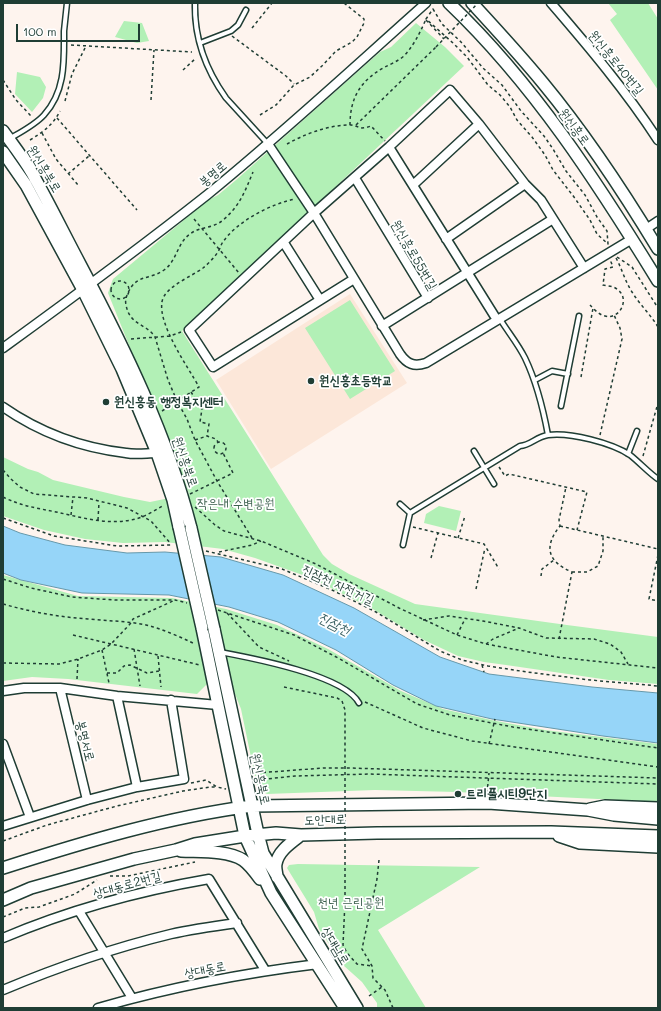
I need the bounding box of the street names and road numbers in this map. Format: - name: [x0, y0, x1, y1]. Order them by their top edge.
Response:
- street label: 원신흥로40번길: [585, 28, 647, 98]
- street label: 원신흥로: [555, 105, 593, 149]
- street label: 원신흥북로: [24, 143, 64, 195]
- street label: 봉명로: [196, 158, 230, 190]
- street label: 원신흥로55번길: [388, 217, 440, 293]
- street label: 원신흥북로: [169, 435, 201, 489]
- street label: 진잠천 자전거길: [300, 562, 376, 608]
- street label: 봉명서로: [72, 719, 98, 763]
- street label: 원신흥북로: [247, 752, 273, 806]
- street label: 도안대로: [304, 811, 346, 829]
- street label: 상대동로2번길: [91, 868, 163, 902]
- street label: 상대남로: [318, 924, 352, 968]
- street label: 상대동로: [183, 958, 227, 982]

